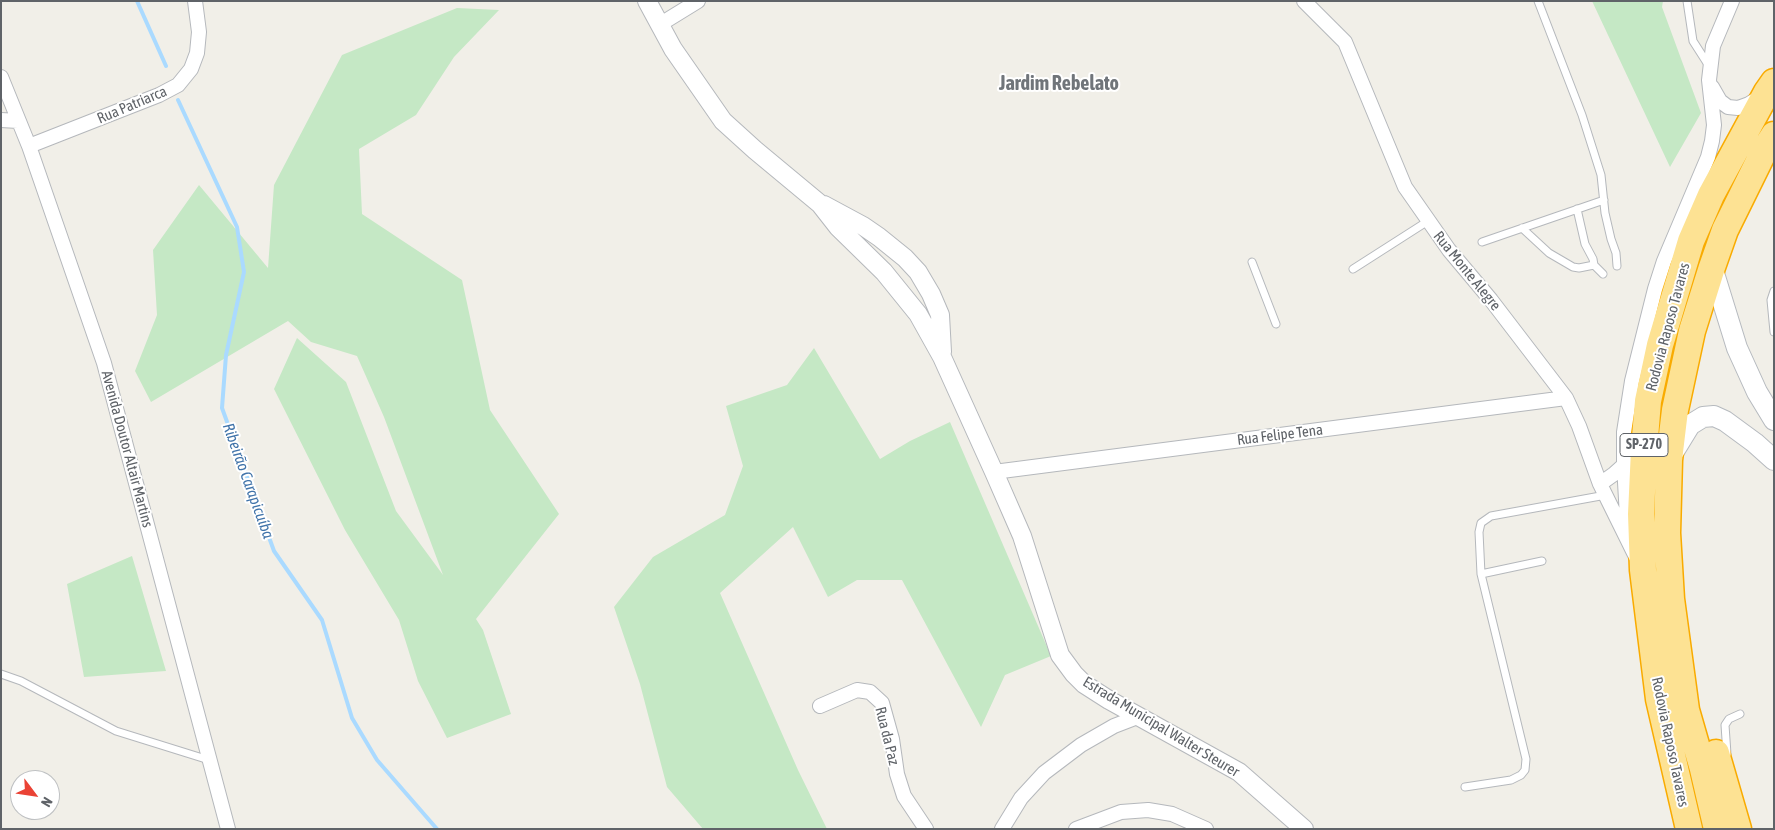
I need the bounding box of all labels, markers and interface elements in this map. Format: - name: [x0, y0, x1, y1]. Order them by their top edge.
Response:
- district label: Jardim Rebelato: [999, 72, 1119, 96]
- street label: Rua Patriarca: [94, 82, 170, 128]
- street label: Rua Monte Alegre: [1430, 228, 1504, 314]
- street label: Rodovia Raposo Tavares: [1642, 261, 1694, 393]
- street label: Avenida Doutor Altair Martins: [97, 369, 157, 529]
- water label: Ribeirão Carapicuíba: [218, 421, 278, 541]
- street label: Rua Felipe Tena: [1236, 421, 1324, 449]
- road number: SP-270: [1620, 434, 1668, 456]
- street label: Estrada Municipal Walter Steurer: [1079, 673, 1243, 781]
- street label: Rodovia Raposo Tavares: [1647, 675, 1693, 809]
- street label: Rua da Paz: [871, 705, 903, 767]
- north arrow: [10, 770, 60, 820]
- text: N: [38, 795, 56, 810]

